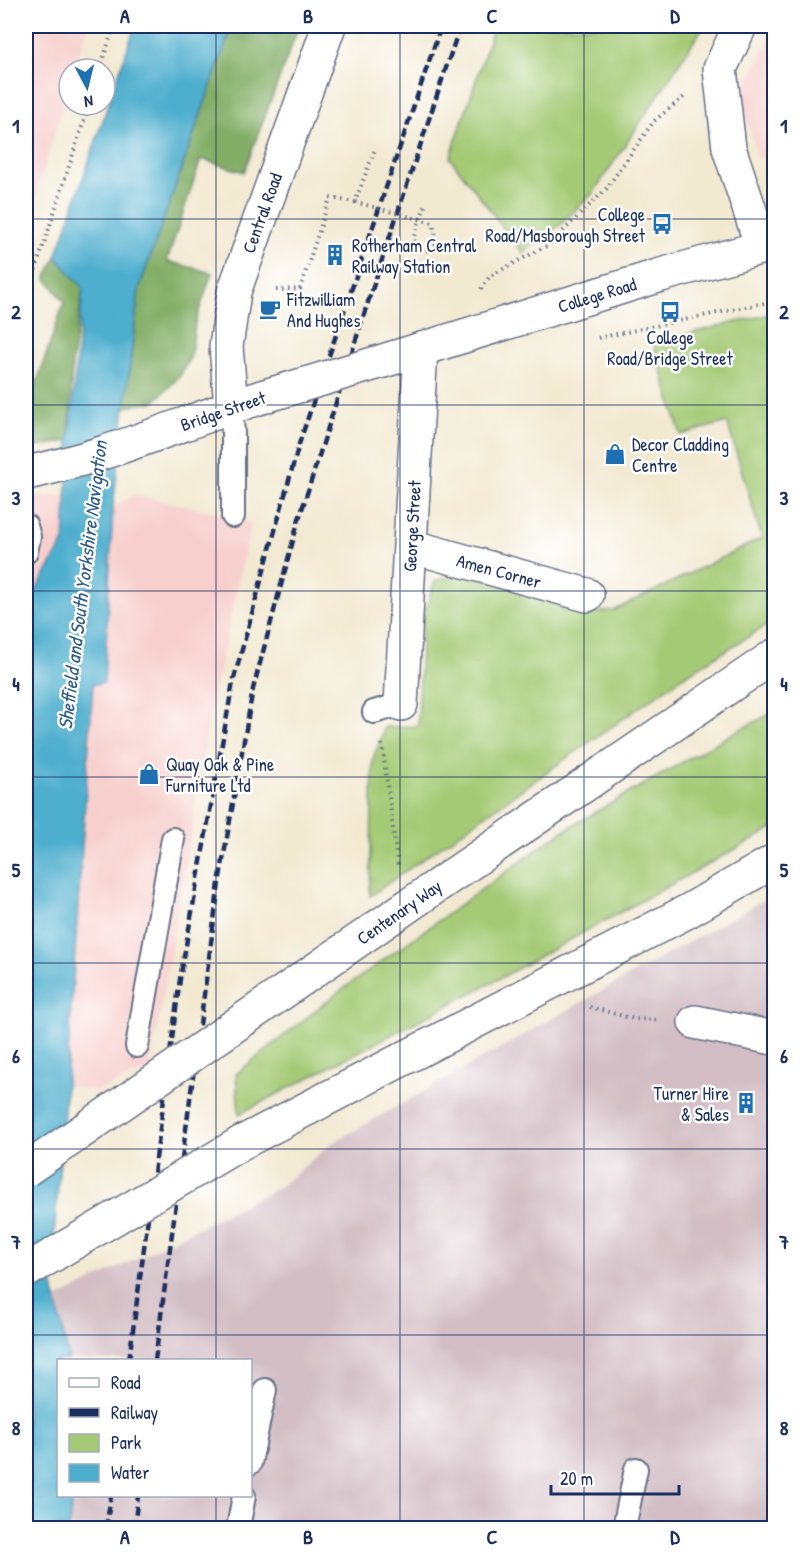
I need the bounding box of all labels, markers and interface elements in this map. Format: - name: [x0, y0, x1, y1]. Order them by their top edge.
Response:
- text: A: [120, 2, 130, 29]
- text: B: [303, 2, 313, 29]
- text: C: [487, 2, 498, 29]
- text: D: [670, 2, 680, 29]
- north arrow: [57, 57, 117, 117]
- text: N: [83, 90, 94, 113]
- text: 1: [12, 112, 20, 139]
- text: 1: [780, 112, 788, 139]
- street label: Central Road: [236, 169, 288, 257]
- place label: College Road/Masborough Street: [486, 202, 646, 248]
- bus stop icon: College Road/Masborough Street: [650, 212, 674, 236]
- place label: Rotherham Central Railway Station: [352, 233, 477, 279]
- building icon: Rotherham Central Railway Station: [323, 243, 347, 267]
- street label: College Road: [555, 271, 639, 319]
- place label: Fitzwilliam And Hughes: [286, 287, 360, 333]
- cafe icon: Fitzwilliam And Hughes: [258, 297, 282, 321]
- text: 2: [11, 298, 21, 325]
- text: 2: [779, 298, 789, 325]
- bus stop icon: College Road/Bridge Street: [658, 300, 682, 324]
- place label: College Road/Bridge Street: [607, 325, 734, 371]
- street label: Bridge Street: [177, 385, 270, 437]
- place label: Decor Cladding Centre: [632, 432, 729, 478]
- water label: Sheffield and South Yorkshire Navigation: [51, 437, 114, 731]
- shop icon: Decor Cladding Centre: [603, 442, 627, 466]
- street label: George Street: [397, 479, 427, 572]
- text: 3: [12, 484, 21, 511]
- text: 3: [780, 484, 789, 511]
- street label: Amen Corner: [454, 548, 544, 594]
- text: 4: [12, 670, 20, 697]
- text: 4: [780, 670, 788, 697]
- place label: Quay Oak & Pine Furniture Ltd: [165, 752, 274, 798]
- shop icon: Quay Oak & Pine Furniture Ltd: [137, 762, 161, 786]
- text: 5: [12, 856, 21, 883]
- text: 5: [780, 856, 789, 883]
- street label: Centenary Way: [352, 873, 447, 950]
- text: 6: [12, 1042, 20, 1069]
- text: 6: [780, 1042, 788, 1069]
- place label: Turner Hire & Sales: [654, 1081, 729, 1127]
- building icon: Turner Hire & Sales: [734, 1091, 758, 1115]
- text: 7: [10, 1228, 21, 1255]
- text: 7: [778, 1228, 789, 1255]
- legend: [57, 1359, 252, 1497]
- text: Road: [111, 1370, 141, 1395]
- text: Railway: [111, 1400, 158, 1425]
- text: 8: [12, 1414, 21, 1441]
- text: 8: [780, 1414, 789, 1441]
- text: Park: [111, 1430, 142, 1455]
- scale bar: [551, 1458, 678, 1496]
- text: Water: [111, 1460, 149, 1485]
- text: 20 m: [560, 1466, 593, 1491]
- text: A: [120, 1523, 130, 1550]
- text: B: [303, 1523, 313, 1550]
- text: C: [487, 1523, 498, 1550]
- text: D: [670, 1523, 680, 1550]

